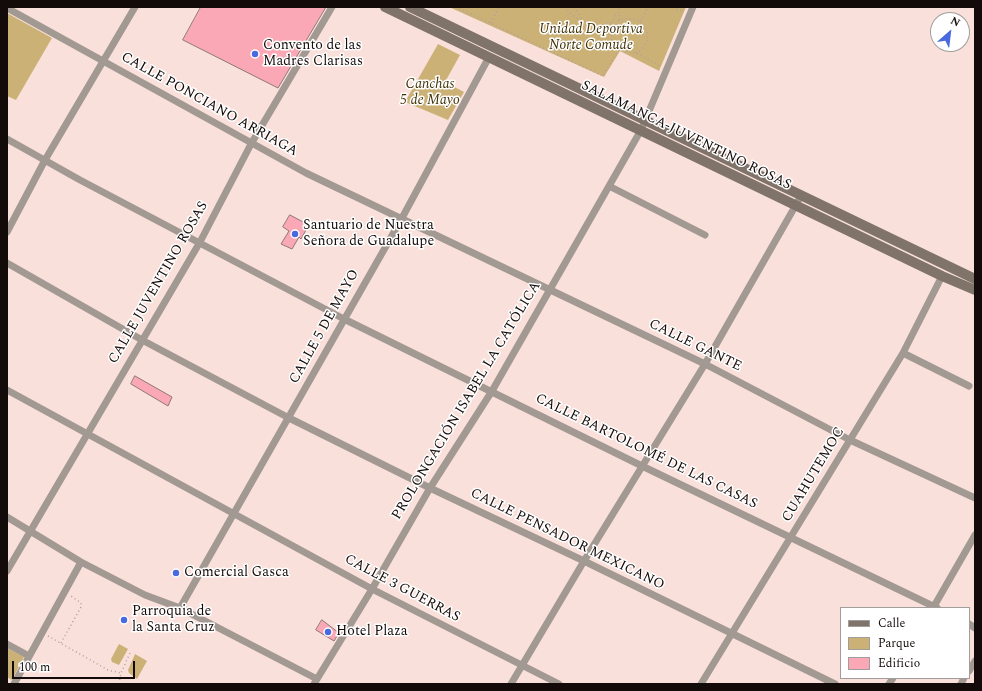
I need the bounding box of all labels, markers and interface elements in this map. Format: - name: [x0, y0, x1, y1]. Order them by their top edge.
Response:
- north arrow: [930, 12, 970, 52]
- text: N: [947, 12, 963, 31]
- park label: Unidad Deportiva Norte Comude: [539, 22, 643, 54]
- place label: Convento de las Madres Clarisas: [263, 38, 363, 70]
- street label: CALLE PONCIANO ARRIAGA: [118, 49, 300, 161]
- marker: Convento de las Madres Clarisas: [250, 49, 260, 59]
- park label: Canchas 5 de Mayo: [400, 77, 460, 110]
- street label: SALAMANCA-JUVENTINO ROSAS: [578, 78, 794, 194]
- street label: CALLE JUVENTINO ROSAS: [106, 199, 212, 367]
- place label: Santuario de Nuestra Señora de Guadalupe: [303, 218, 434, 250]
- marker: Santuario de Nuestra Señora de Guadalupe: [290, 229, 300, 239]
- street label: CALLE 5 DE MAYO: [287, 267, 363, 387]
- street label: PROLONGACIÓN ISABEL LA CATÓLICA: [389, 279, 545, 523]
- street label: CALLE GANTE: [646, 316, 744, 376]
- street label: CALLE BARTOLOMÉ DE LAS CASAS: [532, 391, 760, 513]
- street label: CUAHUTEMOC: [779, 425, 849, 525]
- street label: CALLE PENSADOR MEXICANO: [467, 486, 667, 594]
- street label: CALLE 3 GUERRAS: [341, 551, 463, 627]
- place label: Comercial Gasca: [184, 565, 289, 581]
- marker: Comercial Gasca: [171, 568, 181, 578]
- place label: Parroquia de la Santa Cruz: [132, 604, 215, 636]
- legend: [840, 607, 970, 679]
- text: Calle: [878, 614, 905, 633]
- marker: Parroquia de la Santa Cruz: [119, 615, 129, 625]
- place label: Hotel Plaza: [336, 624, 408, 640]
- marker: Hotel Plaza: [323, 627, 333, 637]
- text: Parque: [878, 634, 915, 653]
- scale bar: [14, 653, 137, 679]
- text: Edificio: [878, 654, 920, 673]
- text: 100 m: [19, 658, 50, 677]

